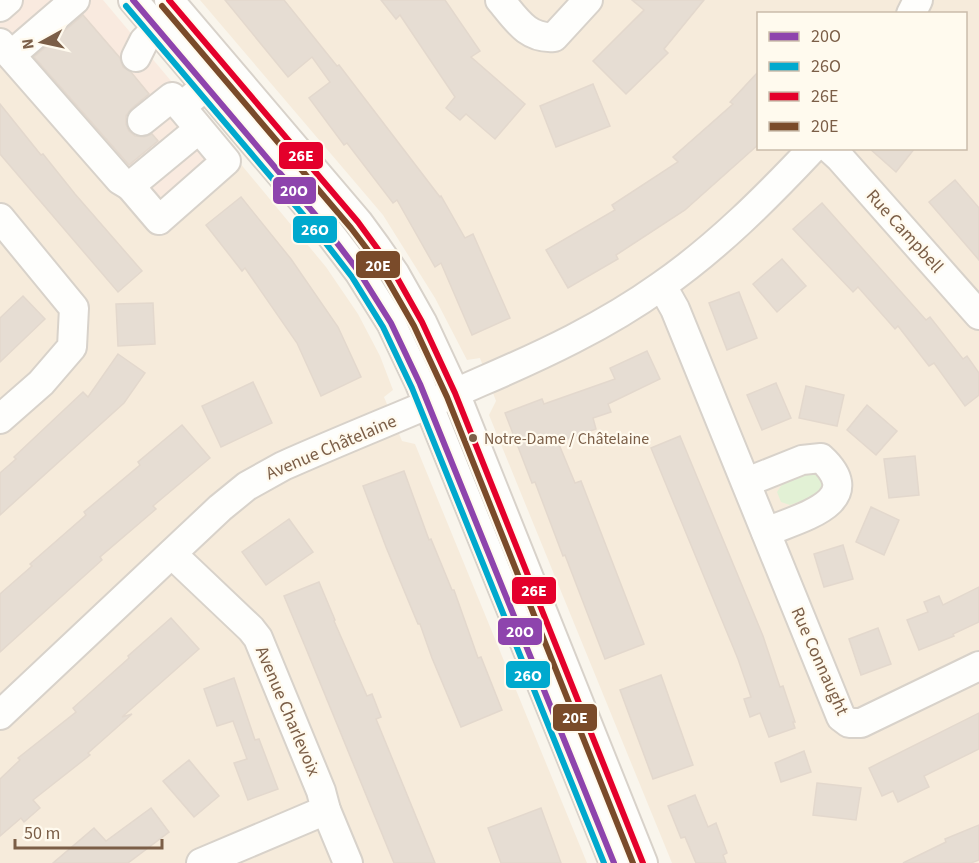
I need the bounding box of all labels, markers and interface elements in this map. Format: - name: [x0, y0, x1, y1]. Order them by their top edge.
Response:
- north arrow: [12, 12, 72, 72]
- legend: [757, 12, 967, 150]
- text: 20O: [811, 24, 841, 49]
- text: N: [17, 37, 40, 51]
- text: 26O: [811, 54, 841, 79]
- text: 26E: [811, 84, 838, 109]
- text: 20E: [811, 114, 838, 139]
- line badge: 26E: [278, 141, 324, 170]
- text: 26E: [288, 145, 314, 167]
- line badge: 20O: [272, 176, 317, 205]
- text: 20O: [280, 180, 308, 202]
- street label: Rue Campbell: [860, 184, 949, 279]
- line badge: 26O: [292, 215, 338, 244]
- text: 26O: [301, 219, 329, 241]
- line badge: 20E: [355, 250, 401, 279]
- text: 20E: [365, 255, 391, 277]
- street label: Avenue Châtelaine: [262, 409, 400, 486]
- place label: Notre-Dame / Châtelaine: [484, 428, 649, 450]
- marker: Notre-Dame / Châtelaine: [467, 432, 479, 444]
- line badge: 26E: [511, 576, 557, 605]
- text: 26E: [521, 580, 547, 602]
- street label: Rue Connaught: [785, 603, 855, 719]
- line badge: 20O: [497, 617, 543, 646]
- text: 20O: [506, 621, 534, 643]
- street label: Avenue Charlevoix: [249, 643, 326, 780]
- line badge: 26O: [505, 660, 551, 689]
- text: 26O: [514, 665, 542, 687]
- line badge: 20E: [552, 703, 598, 732]
- text: 20E: [562, 707, 588, 729]
- scale bar: [15, 812, 162, 850]
- text: 50 m: [24, 821, 60, 846]

